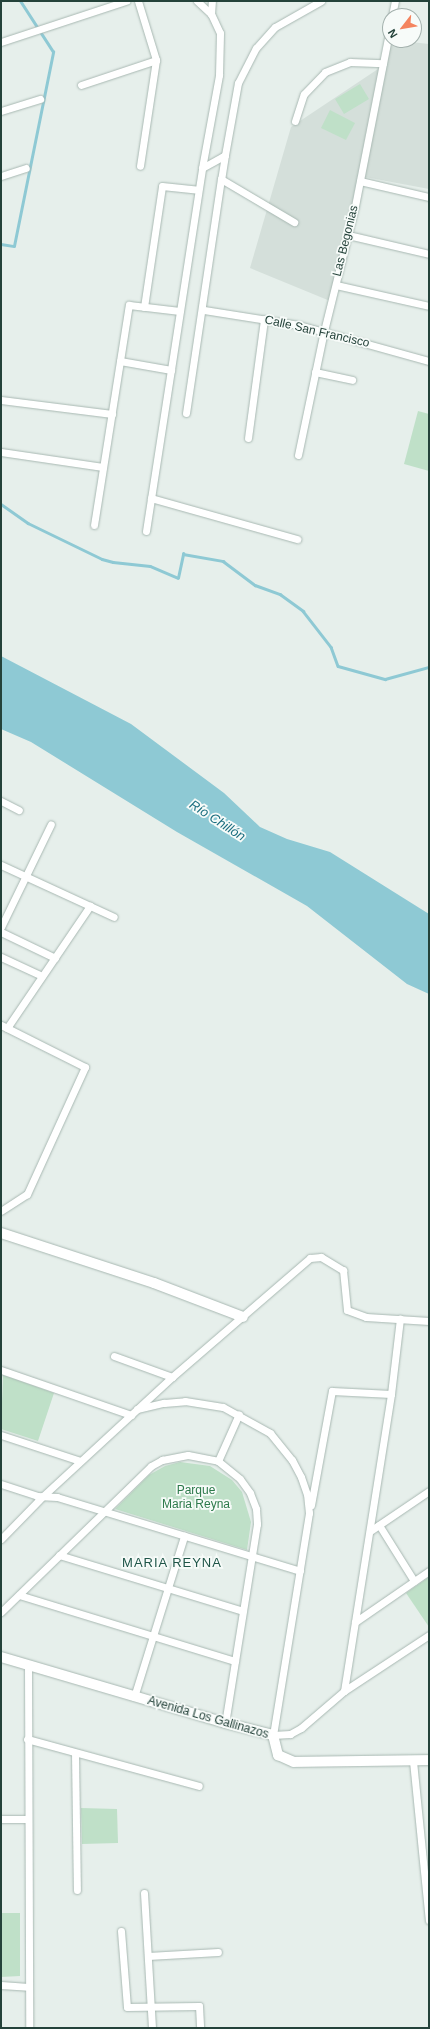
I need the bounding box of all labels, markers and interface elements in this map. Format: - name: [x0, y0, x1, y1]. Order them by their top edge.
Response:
- north arrow: [382, 8, 422, 48]
- text: N: [385, 27, 400, 40]
- street label: Las Begonias: [330, 204, 362, 278]
- street label: Calle San Francisco: [263, 313, 371, 351]
- water label: Río Chillón: [186, 797, 248, 845]
- park label: Parque Maria Reyna: [162, 1484, 230, 1512]
- district label: MARIA REYNA: [122, 1555, 222, 1571]
- street label: Avenida Los Gallinazos: [146, 1694, 270, 1742]

